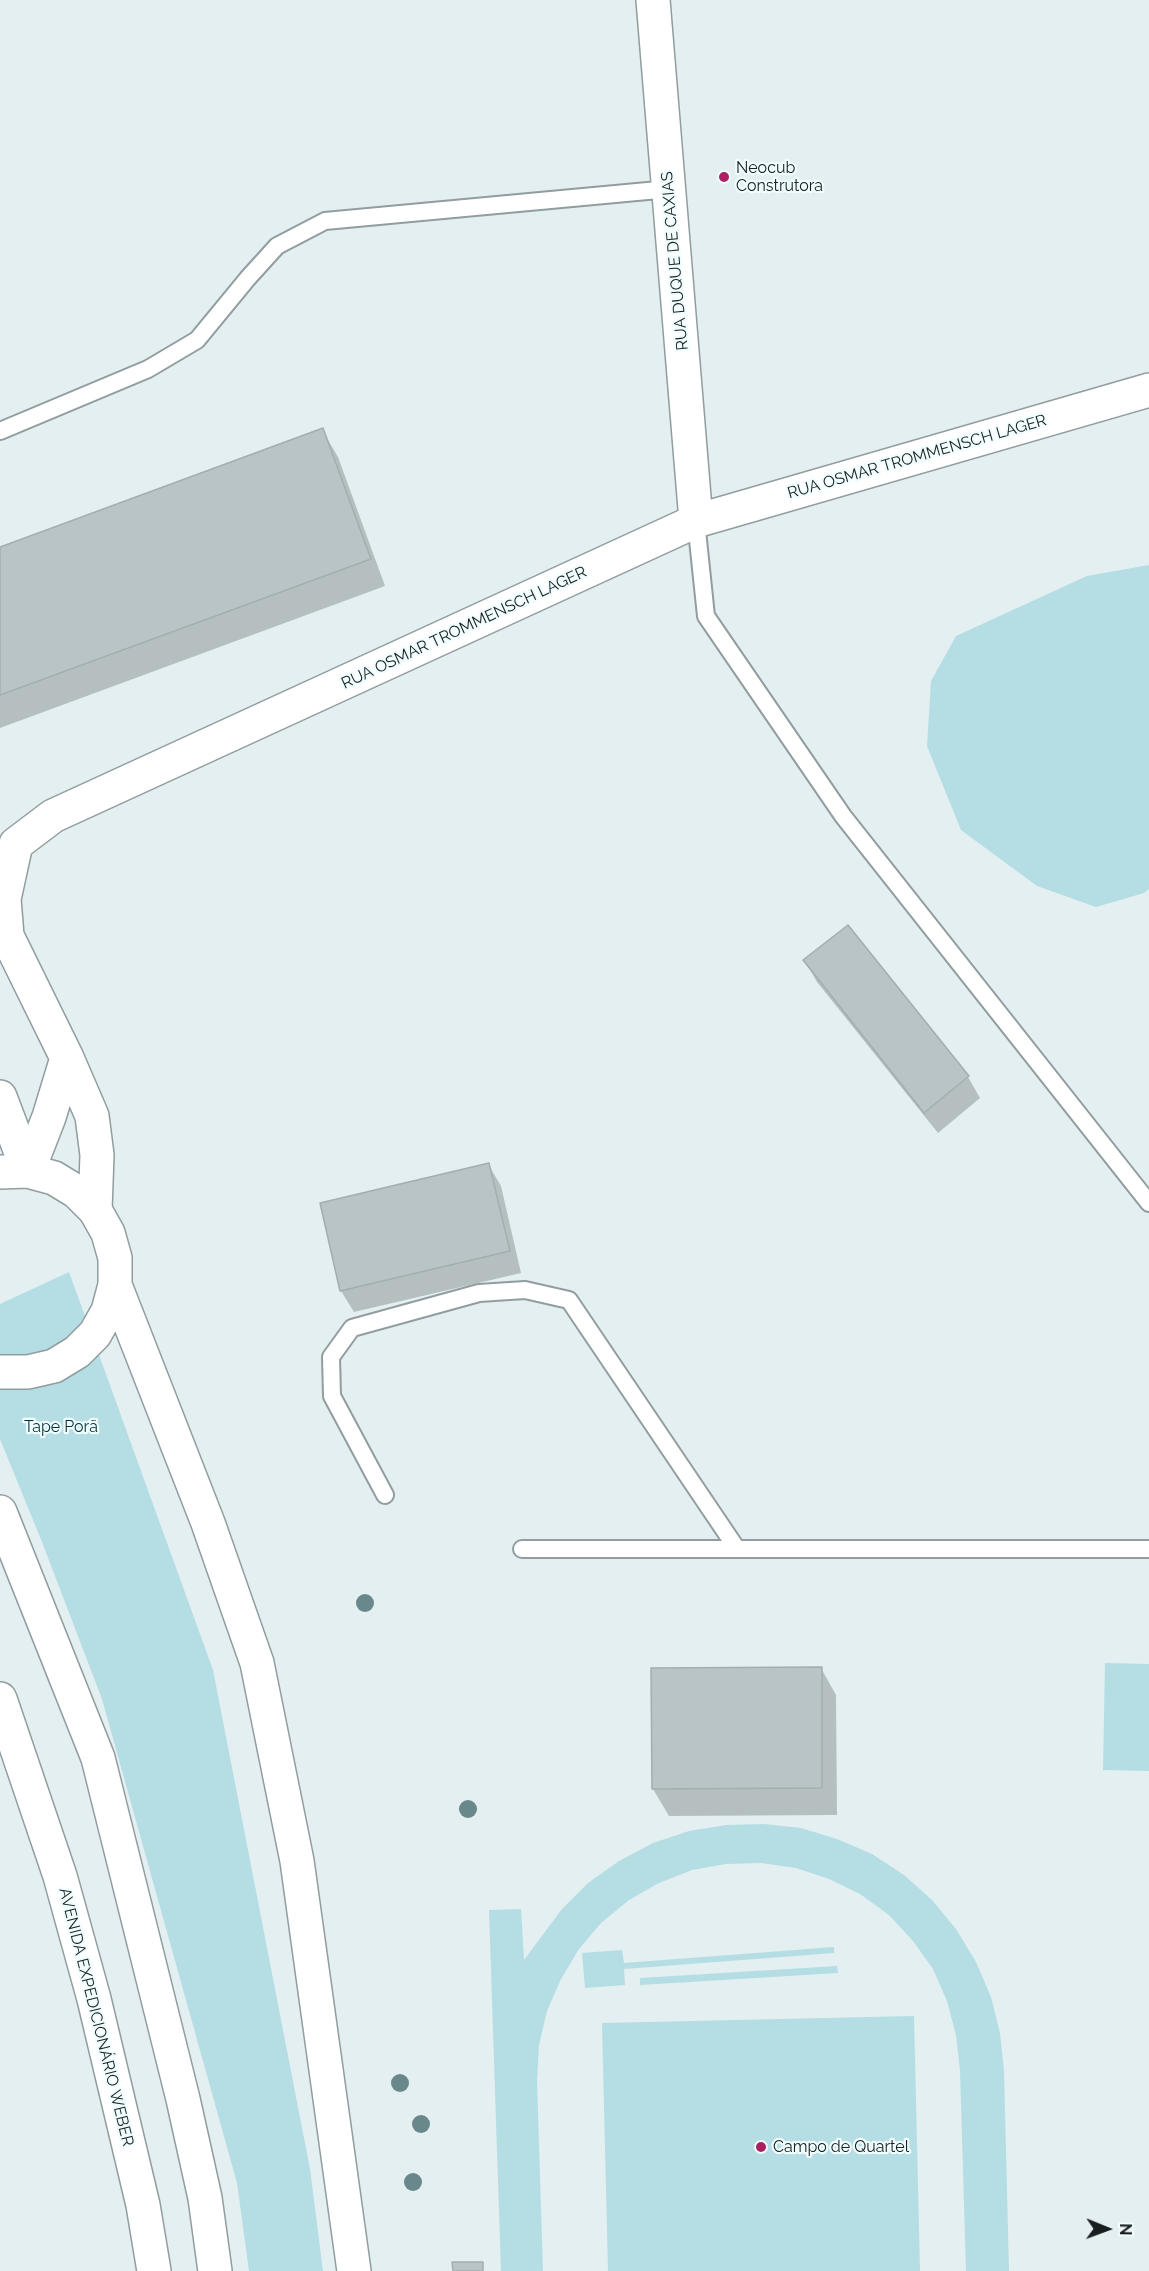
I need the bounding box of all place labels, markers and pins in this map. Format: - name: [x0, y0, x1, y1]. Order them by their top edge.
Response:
- place label: Neocub Construtora: [736, 158, 823, 196]
- marker: Neocub Construtora: [717, 170, 731, 184]
- place label: Campo de Quartel: [773, 2137, 909, 2157]
- marker: Campo de Quartel: [754, 2140, 768, 2154]

